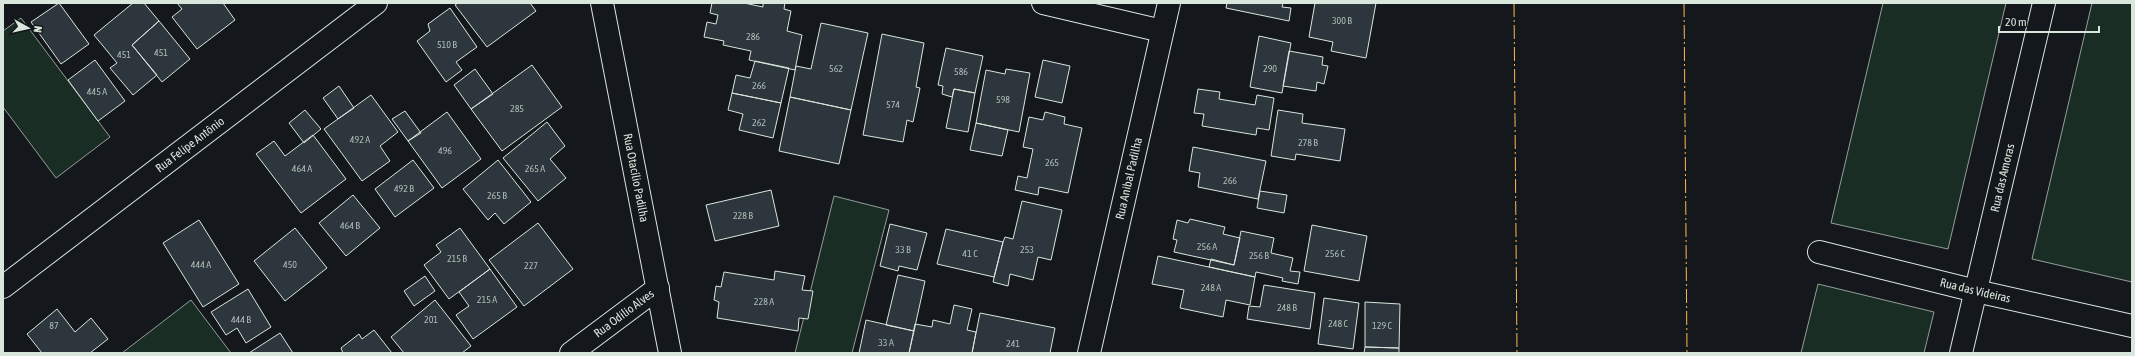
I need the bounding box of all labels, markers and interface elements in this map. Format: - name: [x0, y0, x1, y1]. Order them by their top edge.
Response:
- north arrow: [8, 8, 48, 48]
- scale bar: [1999, 8, 2099, 34]
- house number: 300 B: [1332, 15, 1352, 26]
- text: 20 m: [2005, 15, 2027, 29]
- text: N: [32, 25, 44, 33]
- house number: 286: [746, 31, 760, 42]
- house number: 510 B: [437, 39, 457, 50]
- house number: 451: [154, 47, 168, 58]
- house number: 451: [117, 49, 131, 60]
- house number: 562: [829, 63, 843, 74]
- house number: 290: [1263, 63, 1277, 74]
- house number: 586: [954, 66, 968, 77]
- house number: 266: [752, 80, 766, 91]
- house number: 445 A: [87, 86, 107, 97]
- house number: 598: [996, 94, 1010, 105]
- house number: 574: [886, 99, 900, 110]
- house number: 285: [510, 103, 524, 114]
- street label: Rua Felipe Antônio: [153, 114, 227, 175]
- house number: 262: [752, 117, 766, 128]
- street label: Rua Otacílio Padilha: [621, 132, 651, 223]
- house number: 492 A: [350, 134, 370, 145]
- street label: Rua Anibal Padilha: [1113, 136, 1145, 221]
- house number: 278 B: [1298, 137, 1318, 148]
- street label: Rua das Amoras: [1988, 142, 2017, 213]
- house number: 496: [438, 145, 452, 156]
- house number: 265: [1045, 157, 1059, 168]
- house number: 464 A: [292, 163, 312, 174]
- house number: 265 A: [525, 163, 545, 174]
- house number: 266: [1223, 175, 1237, 186]
- house number: 492 B: [394, 183, 414, 194]
- house number: 265 B: [487, 190, 507, 201]
- house number: 228 B: [733, 210, 753, 221]
- house number: 464 B: [340, 220, 360, 231]
- house number: 256 A: [1197, 241, 1217, 252]
- house number: 33 B: [895, 244, 911, 255]
- house number: 253: [1020, 244, 1034, 255]
- house number: 41 C: [962, 248, 978, 259]
- house number: 256 C: [1325, 248, 1345, 259]
- house number: 256 B: [1249, 250, 1269, 261]
- house number: 215 B: [447, 253, 467, 264]
- house number: 444 A: [191, 259, 211, 270]
- house number: 450: [283, 259, 297, 270]
- house number: 227: [524, 260, 538, 271]
- street label: Rua das Videiras: [1939, 275, 2012, 306]
- house number: 248 A: [1201, 282, 1221, 293]
- street label: Rua Odilio Alves: [591, 287, 657, 340]
- house number: 215 A: [477, 294, 497, 305]
- house number: 228 A: [754, 296, 774, 307]
- house number: 248 B: [1277, 302, 1297, 313]
- house number: 444 B: [231, 314, 251, 325]
- house number: 201: [424, 314, 438, 325]
- house number: 248 C: [1328, 318, 1348, 329]
- house number: 87: [49, 320, 59, 331]
- house number: 129 C: [1372, 320, 1392, 331]
- house number: 33 A: [878, 337, 894, 348]
- house number: 241: [1006, 338, 1020, 349]

